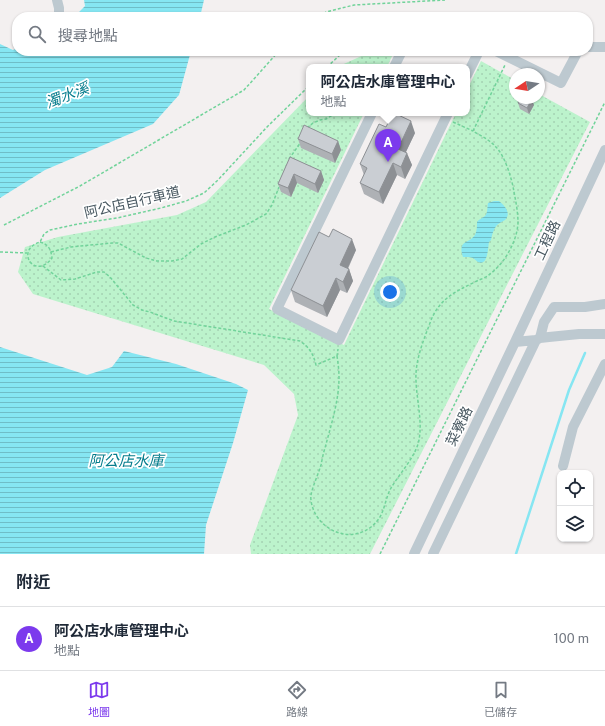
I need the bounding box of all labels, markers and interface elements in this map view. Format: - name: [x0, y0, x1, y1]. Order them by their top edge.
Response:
- search box: [12, 12, 593, 56]
- icon: search: [26, 23, 48, 45]
- text: 搜尋地點: [58, 27, 118, 44]
- popup: [306, 64, 470, 116]
- north arrow: [509, 68, 545, 104]
- text: 阿公店水庫管理中心: [320, 73, 456, 90]
- water label: 濁水溪: [43, 78, 93, 111]
- text: 地點: [320, 94, 347, 109]
- pin: A: [375, 129, 401, 162]
- street label: 阿公店自行車道: [82, 183, 182, 221]
- street label: 工程路: [531, 218, 563, 262]
- your location: [380, 282, 400, 302]
- street label: 菜寮路: [443, 404, 475, 448]
- water label: 阿公店水庫: [88, 452, 166, 469]
- map controls: [557, 470, 593, 542]
- button: locate: [557, 470, 593, 506]
- button: layers: [557, 506, 593, 542]
- text: 附近: [16, 572, 50, 592]
- text: 阿公店水庫管理中心: [54, 622, 189, 639]
- text: A: [24, 631, 34, 646]
- text: 100 m: [553, 631, 589, 646]
- text: 地點: [54, 643, 80, 658]
- tab: 地圖: [88, 679, 110, 719]
- tab: 路線: [286, 679, 308, 719]
- tab: 已儲存: [484, 679, 517, 719]

